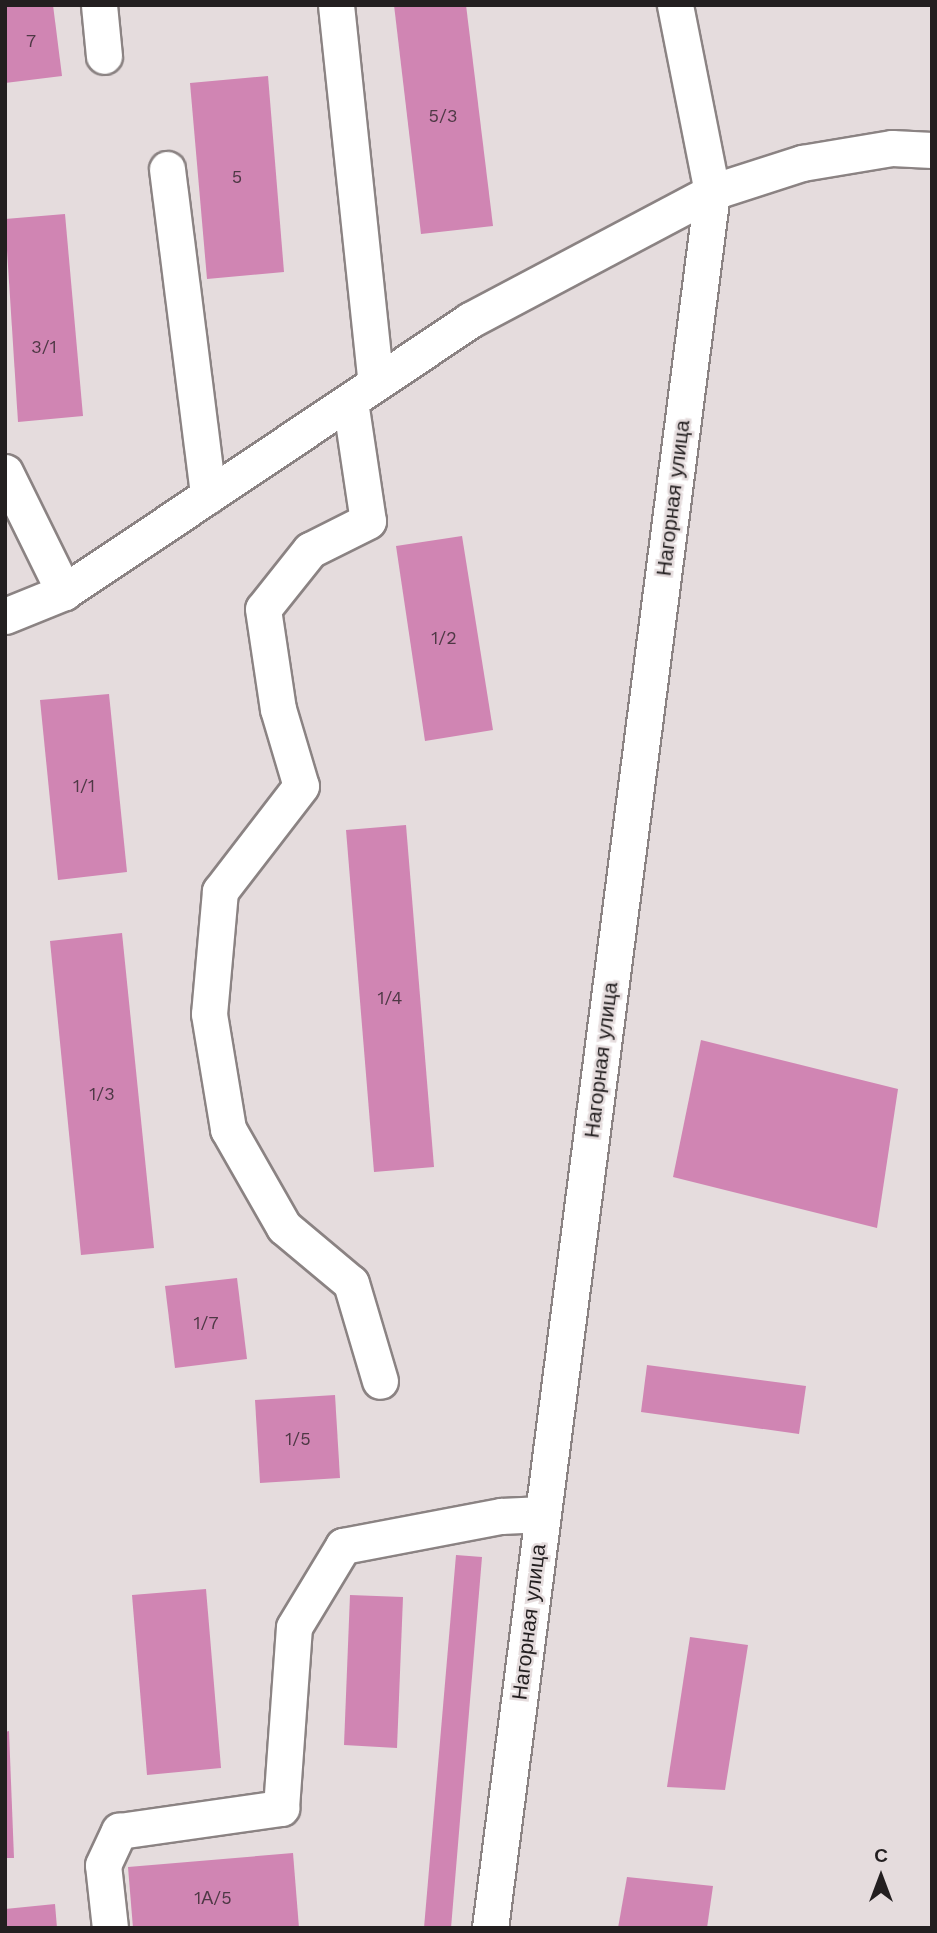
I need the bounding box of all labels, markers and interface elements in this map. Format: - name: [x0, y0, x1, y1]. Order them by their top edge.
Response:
- house number: 7: [26, 30, 36, 52]
- house number: 5/3: [429, 105, 457, 127]
- house number: 5: [232, 166, 242, 188]
- house number: 3/1: [31, 336, 57, 358]
- street label: Нагорная улица: [651, 419, 695, 577]
- house number: 1/2: [431, 627, 457, 649]
- house number: 1/1: [73, 775, 95, 797]
- street label: Нагорная улица: [579, 981, 623, 1139]
- house number: 1/4: [377, 987, 403, 1009]
- house number: 1/3: [89, 1083, 115, 1105]
- house number: 1/7: [194, 1312, 218, 1334]
- house number: 1/5: [285, 1428, 311, 1450]
- street label: Нагорная улица: [507, 1543, 551, 1701]
- north arrow: [846, 1842, 916, 1912]
- text: С: [874, 1844, 888, 1867]
- house number: 1А/5: [194, 1887, 232, 1909]

